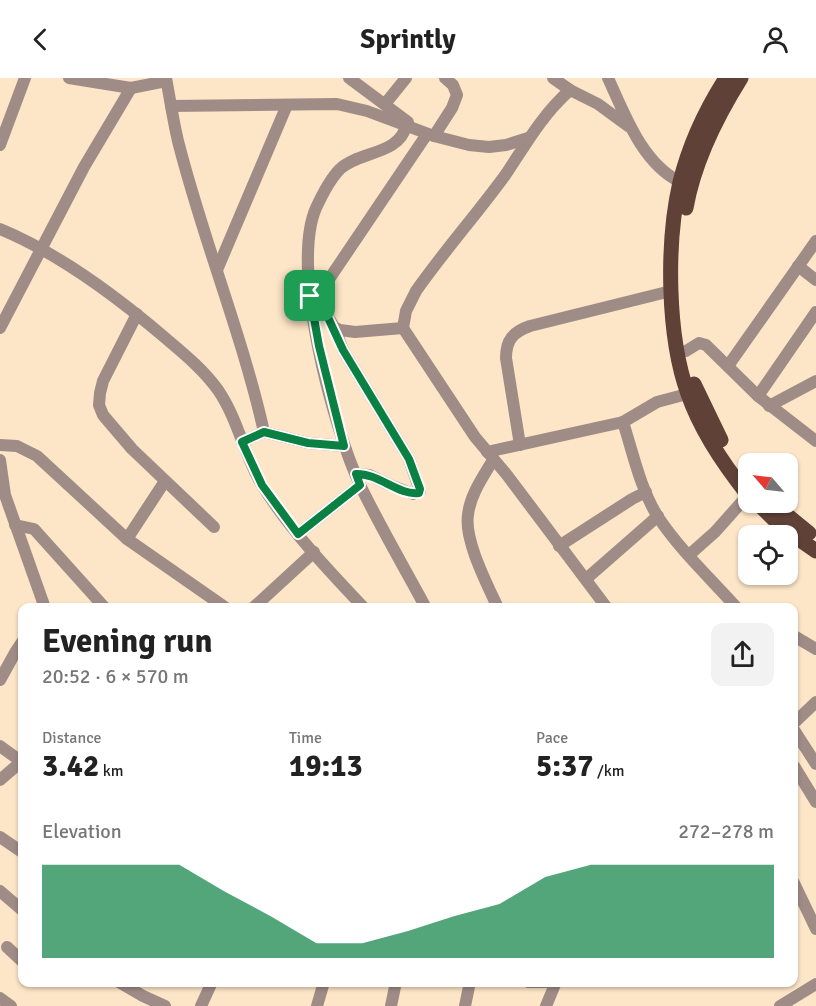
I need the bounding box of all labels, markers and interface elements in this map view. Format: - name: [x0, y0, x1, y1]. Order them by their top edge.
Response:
- icon: back: [24, 23, 57, 56]
- text: Sprintly: [360, 23, 456, 56]
- icon: person: [759, 23, 792, 56]
- pin: [284, 270, 335, 321]
- icon: arrive: [293, 279, 326, 312]
- north arrow: [738, 453, 798, 513]
- map controls: [738, 453, 798, 585]
- button: locate: [738, 525, 798, 585]
- text: Evening run: [42, 621, 212, 662]
- button: share: [711, 623, 774, 686]
- text: 20:52 · 6 × 570 m: [42, 664, 189, 689]
- text: Distance: [42, 728, 102, 748]
- text: Time: [289, 728, 322, 748]
- text: Pace: [536, 728, 568, 748]
- text: 3.42: [42, 748, 99, 785]
- text: 19:13: [289, 748, 363, 785]
- text: 5:37: [536, 748, 593, 785]
- text: km: [99, 761, 124, 781]
- text: /km: [593, 761, 625, 781]
- text: Elevation: [42, 819, 122, 844]
- text: 272–278 m: [678, 819, 774, 844]

